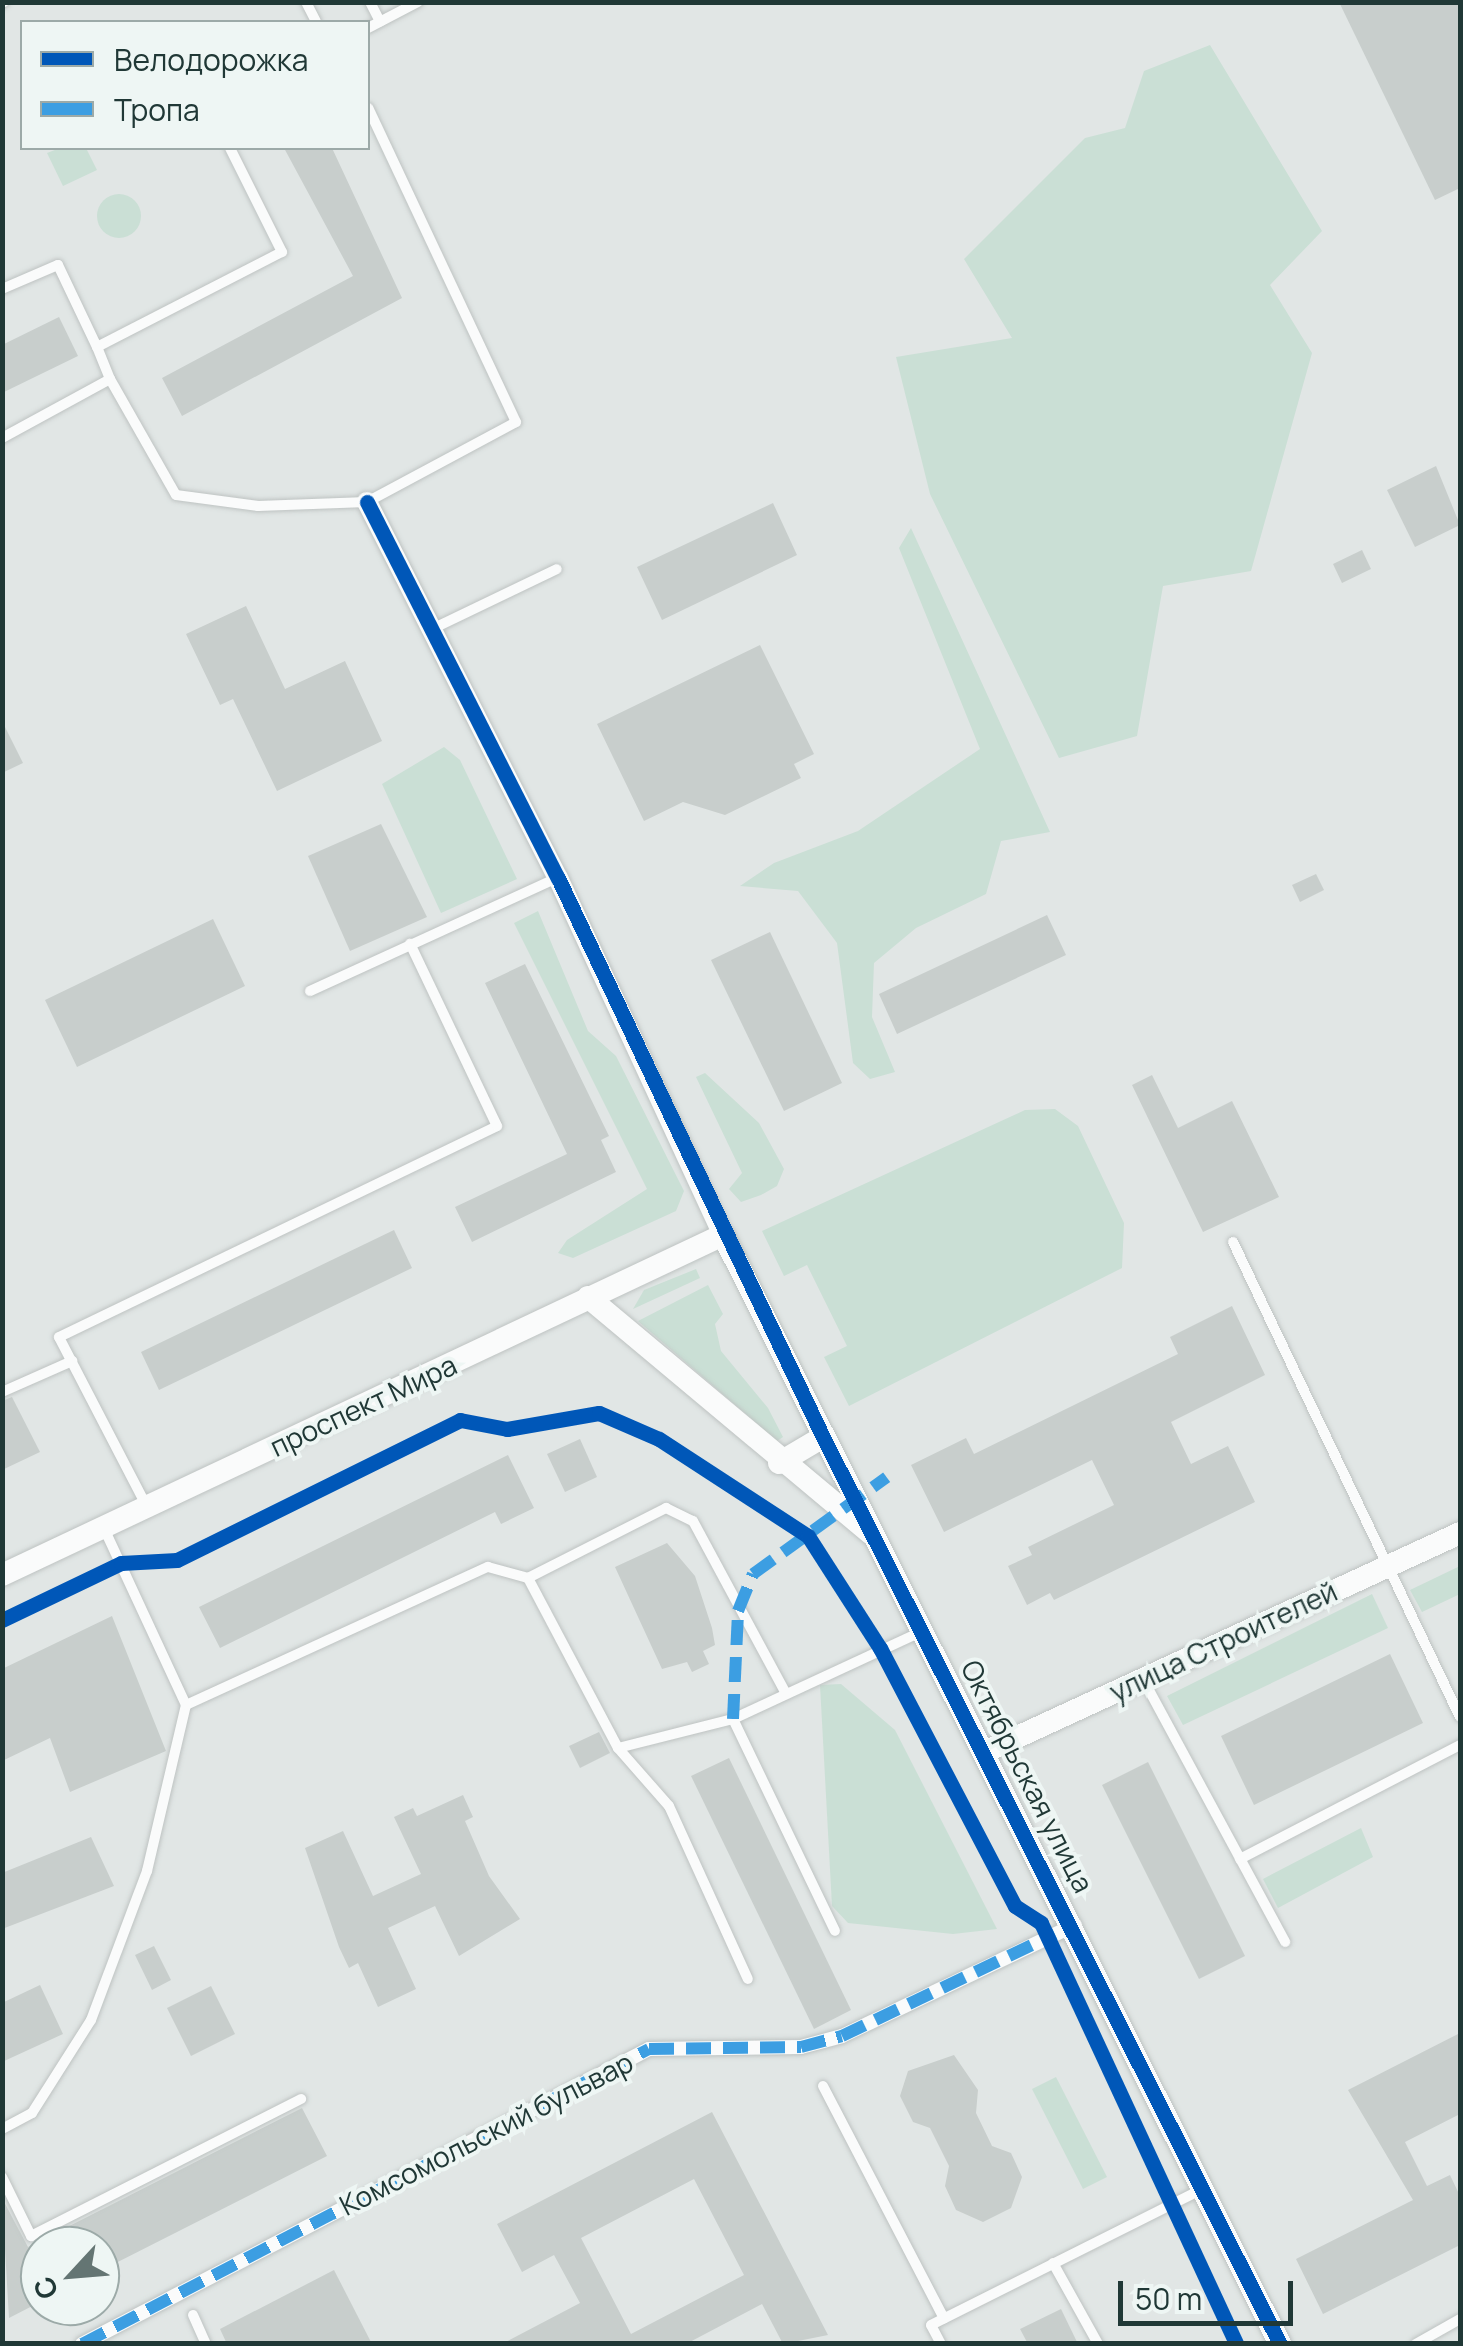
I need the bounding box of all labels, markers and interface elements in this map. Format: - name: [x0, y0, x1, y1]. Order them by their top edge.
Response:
- legend: [20, 20, 370, 150]
- text: Велодорожка: [114, 39, 308, 80]
- text: Тропа: [114, 89, 200, 130]
- street label: проспект Мира: [264, 1347, 462, 1463]
- street label: улица Строителей: [1104, 1574, 1342, 1708]
- street label: Октябрьская улица: [955, 1654, 1101, 1898]
- street label: Комсомольский бульвар: [334, 2044, 638, 2222]
- north arrow: [20, 2226, 120, 2326]
- scale bar: [1123, 2261, 1298, 2323]
- text: С: [23, 2271, 66, 2306]
- text: 50 m: [1135, 2278, 1202, 2319]

